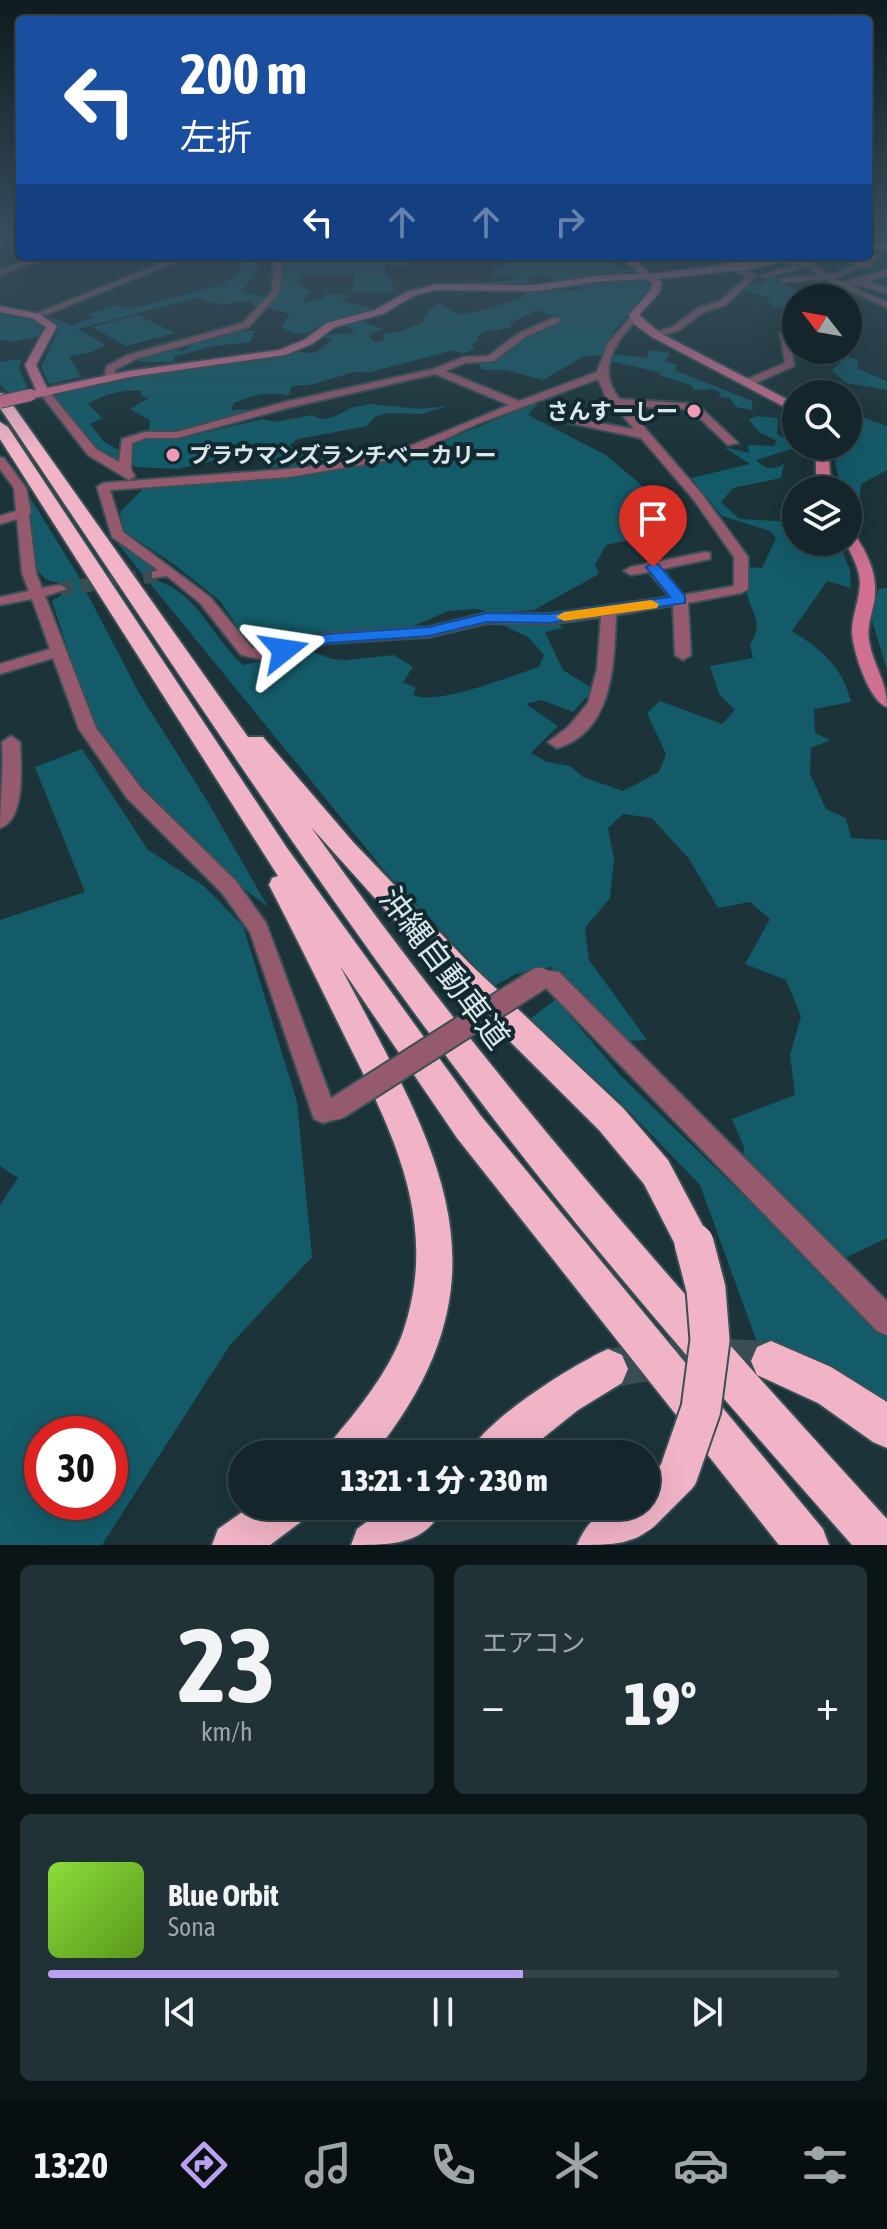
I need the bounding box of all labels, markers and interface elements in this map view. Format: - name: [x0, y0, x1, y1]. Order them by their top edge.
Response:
- text: 200 m: [180, 42, 307, 106]
- icon: left: [48, 48, 152, 152]
- text: 左折: [180, 116, 252, 158]
- icon: left: [296, 200, 340, 244]
- icon: ahead: [380, 200, 424, 244]
- icon: ahead: [464, 200, 508, 244]
- icon: right: [548, 200, 592, 244]
- north arrow: [782, 284, 862, 364]
- map controls: [782, 284, 862, 556]
- button: search: [782, 380, 862, 460]
- place label: さんすーしー: [546, 398, 678, 424]
- marker: さんすーしー: [685, 402, 703, 420]
- place label: プラウマンズランチベーカリー: [189, 442, 497, 468]
- marker: プラウマンズランチベーカリー: [164, 446, 182, 464]
- button: layers: [782, 476, 862, 556]
- pin: [619, 485, 687, 567]
- icon: arrive: [631, 497, 675, 541]
- position arrow: [242, 608, 326, 692]
- street label: 沖縄自動車道: [372, 880, 518, 1056]
- speed limit sign: 30: [24, 1416, 128, 1520]
- text: 13:21 · 1 分 · 230 m: [340, 1463, 548, 1497]
- text: 23: [178, 1605, 276, 1724]
- text: エアコン: [482, 1628, 586, 1658]
- text: 19°: [624, 1669, 697, 1738]
- text: −: [482, 1679, 504, 1729]
- text: +: [816, 1679, 839, 1729]
- text: km/h: [201, 1717, 253, 1747]
- text: Blue Orbit: [168, 1878, 279, 1912]
- text: Sona: [168, 1912, 216, 1942]
- icon: previous: [158, 1990, 202, 2034]
- icon: pause: [421, 1990, 465, 2034]
- icon: next: [685, 1990, 729, 2034]
- icon: directions: [176, 2137, 232, 2193]
- icon: music: [300, 2137, 356, 2193]
- icon: phone: [425, 2137, 481, 2193]
- icon: climate: [549, 2137, 605, 2193]
- icon: car: [673, 2137, 729, 2193]
- icon: filters: [797, 2137, 853, 2193]
- text: 13:20: [34, 2144, 108, 2186]

